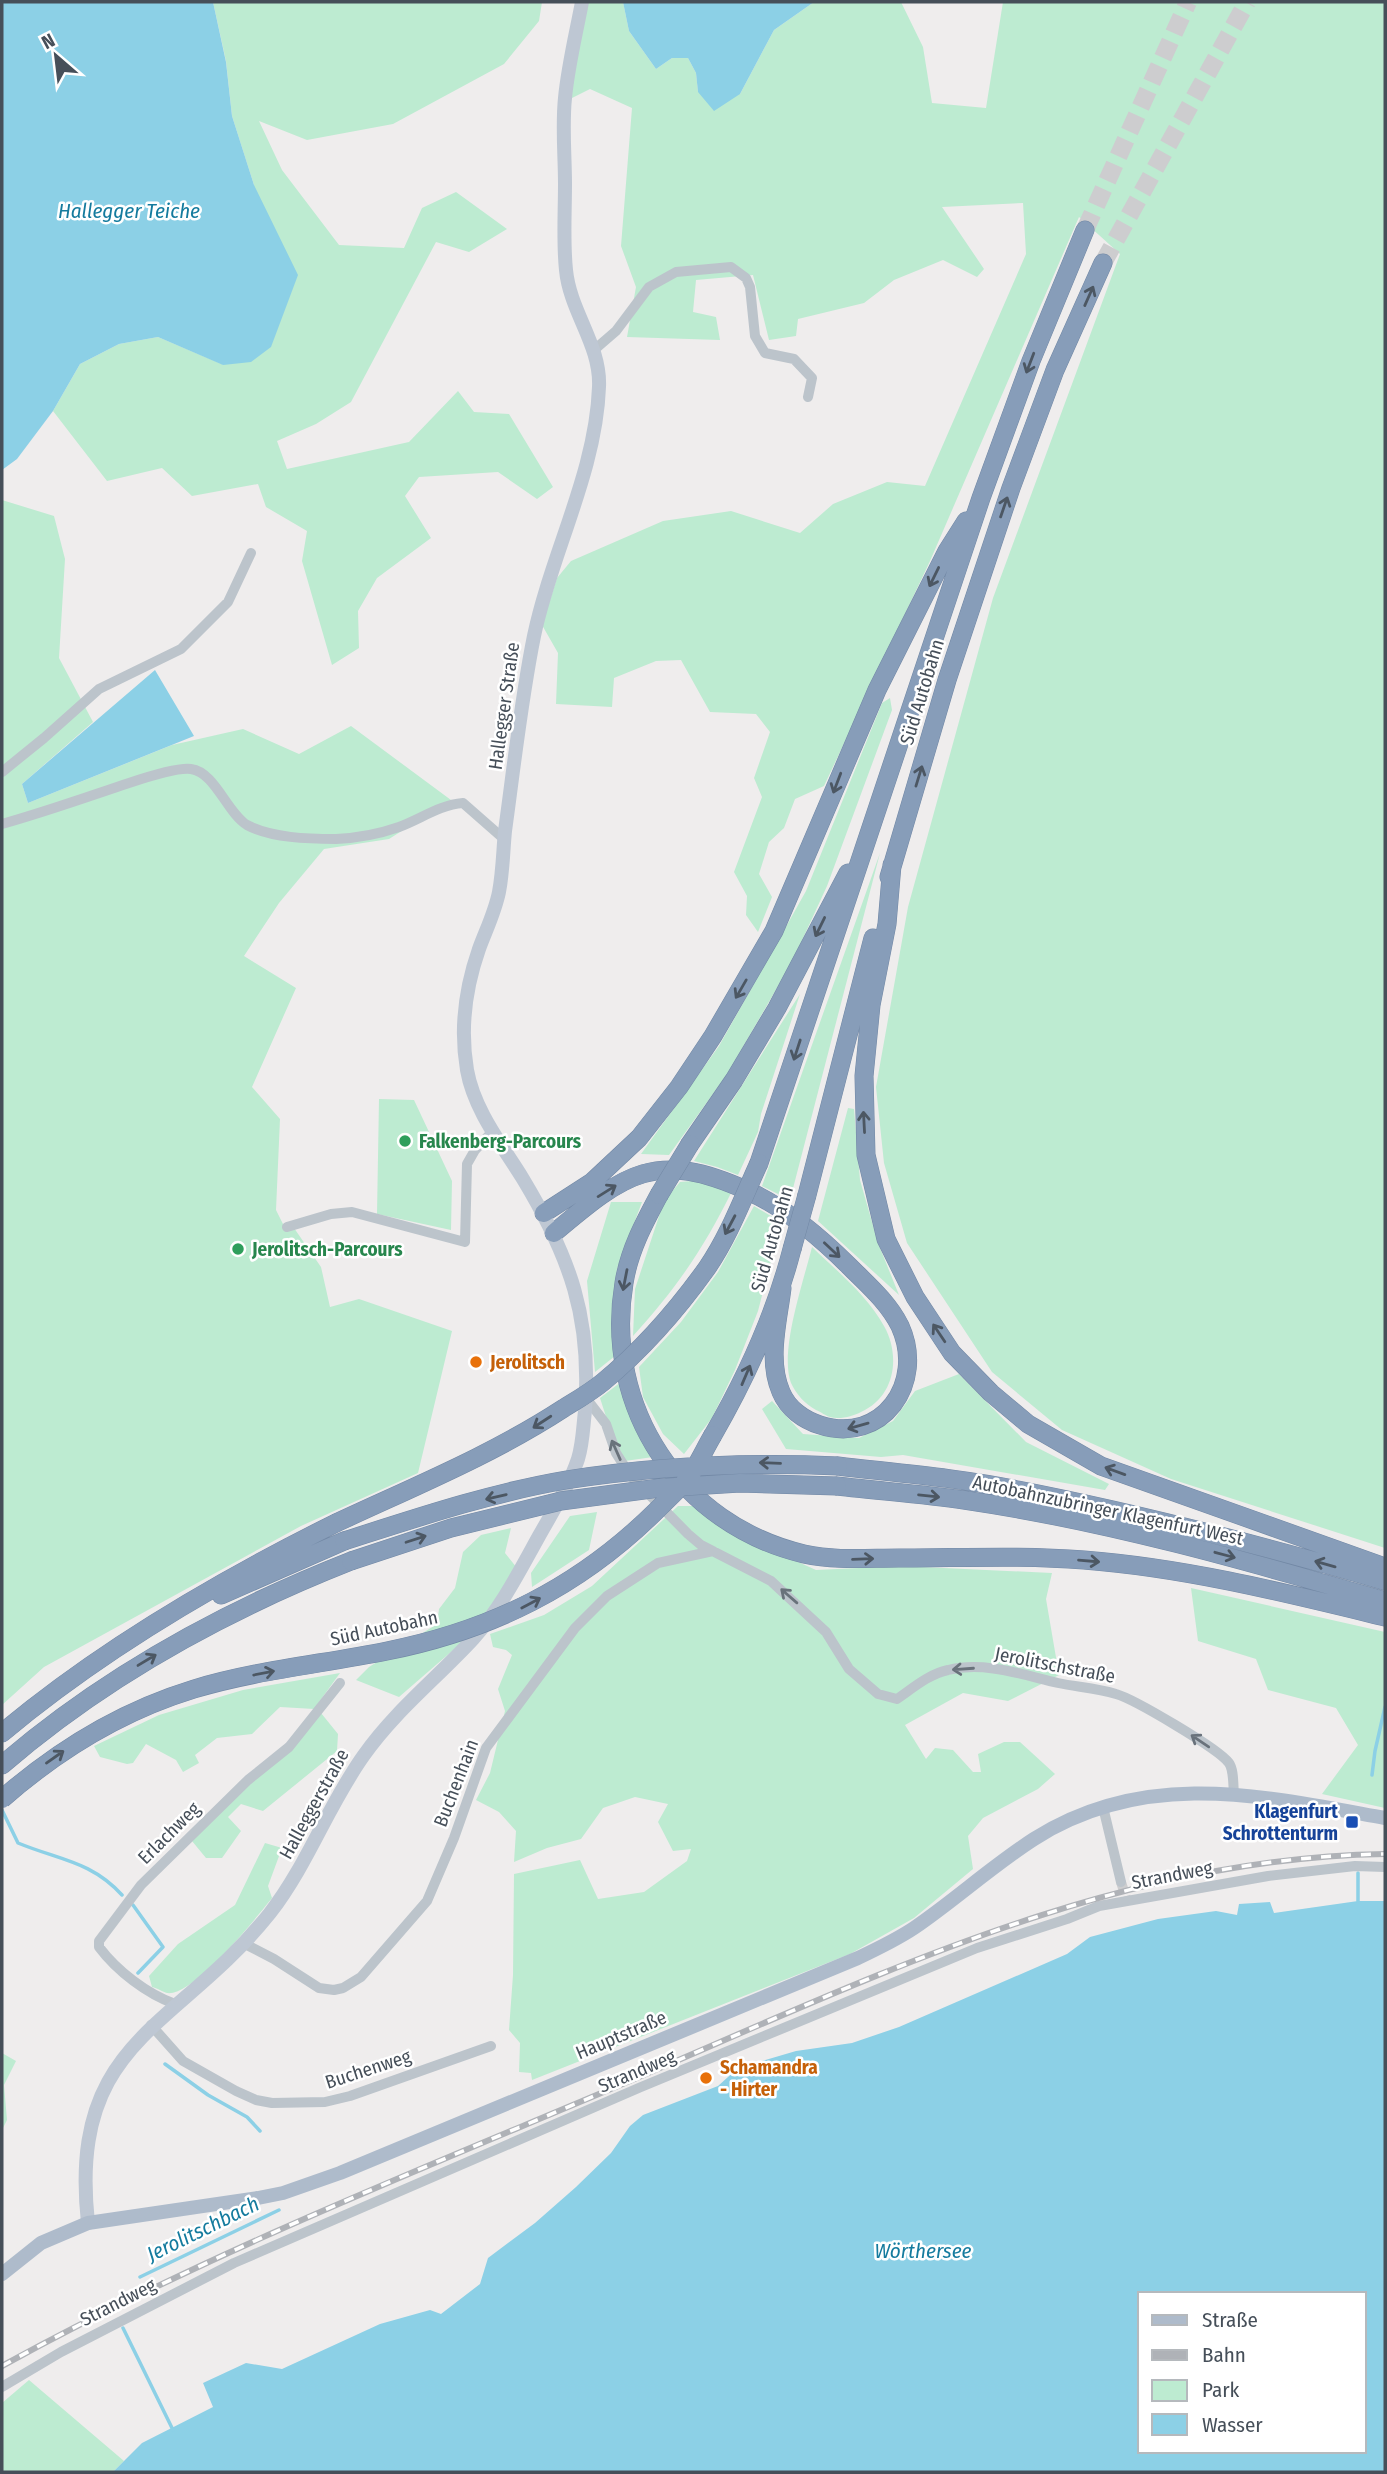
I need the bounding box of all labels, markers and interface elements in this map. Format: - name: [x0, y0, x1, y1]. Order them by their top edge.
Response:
- north arrow: [21, 21, 91, 91]
- text: N: [38, 29, 59, 54]
- water label: Hallegger Teiche: [58, 198, 200, 224]
- one-way arrow: [1083, 285, 1096, 307]
- one-way arrow: [1023, 352, 1036, 374]
- one-way arrow: [999, 496, 1011, 518]
- one-way arrow: [927, 567, 941, 587]
- street label: Süd Autobahn: [895, 636, 949, 748]
- street label: Hallegger Straße: [484, 641, 524, 771]
- one-way arrow: [913, 766, 926, 788]
- one-way arrow: [829, 772, 842, 793]
- one-way arrow: [812, 916, 826, 937]
- one-way arrow: [734, 978, 747, 999]
- one-way arrow: [790, 1039, 802, 1061]
- one-way arrow: [858, 1111, 871, 1134]
- place label: Falkenberg-Parcours: [419, 1130, 582, 1153]
- marker: Falkenberg-Parcours: [397, 1133, 413, 1149]
- one-way arrow: [597, 1183, 617, 1197]
- street label: Süd Autobahn: [746, 1183, 798, 1295]
- one-way arrow: [723, 1214, 736, 1235]
- place label: Jerolitsch-Parcours: [251, 1238, 403, 1261]
- marker: Jerolitsch-Parcours: [230, 1241, 246, 1257]
- one-way arrow: [823, 1241, 840, 1258]
- one-way arrow: [618, 1268, 631, 1291]
- one-way arrow: [932, 1324, 946, 1343]
- place label: Jerolitsch: [489, 1351, 565, 1374]
- marker: Jerolitsch: [468, 1354, 484, 1370]
- one-way arrow: [740, 1365, 753, 1387]
- one-way arrow: [533, 1415, 552, 1430]
- one-way arrow: [848, 1420, 870, 1433]
- one-way arrow: [609, 1440, 622, 1461]
- one-way arrow: [759, 1457, 782, 1470]
- one-way arrow: [1105, 1464, 1127, 1477]
- street label: Autobahnzubringer Klagenfurt West: [971, 1470, 1246, 1550]
- one-way arrow: [917, 1490, 940, 1503]
- one-way arrow: [485, 1491, 508, 1504]
- one-way arrow: [404, 1532, 426, 1544]
- one-way arrow: [1213, 1550, 1235, 1563]
- one-way arrow: [851, 1552, 874, 1565]
- one-way arrow: [1077, 1555, 1100, 1568]
- one-way arrow: [1314, 1556, 1336, 1569]
- one-way arrow: [780, 1588, 798, 1604]
- one-way arrow: [520, 1596, 540, 1610]
- street label: Süd Autobahn: [328, 1605, 440, 1651]
- street label: Jerolitschstraße: [993, 1642, 1117, 1688]
- one-way arrow: [137, 1653, 157, 1667]
- one-way arrow: [953, 1663, 975, 1676]
- one-way arrow: [252, 1665, 275, 1679]
- one-way arrow: [1191, 1734, 1210, 1748]
- street label: Buchenhain: [429, 1736, 483, 1830]
- street label: Halleggerstraße: [274, 1745, 354, 1863]
- one-way arrow: [45, 1750, 64, 1764]
- street label: Erlachweg: [133, 1797, 205, 1869]
- place label: Klagenfurt Schrottenturm: [1223, 1800, 1338, 1845]
- marker: Klagenfurt Schrottenturm: [1344, 1814, 1360, 1830]
- street label: Strandweg: [1130, 1856, 1214, 1894]
- street label: Hauptstraße: [572, 2006, 670, 2064]
- street label: Buchenweg: [322, 2044, 414, 2094]
- street label: Strandweg: [595, 2044, 679, 2098]
- place label: Schamandra - Hirter: [720, 2056, 818, 2101]
- marker: Schamandra - Hirter: [698, 2070, 714, 2086]
- water label: Jerolitschbach: [142, 2191, 263, 2268]
- water label: Wörthersee: [874, 2238, 972, 2264]
- street label: Strandweg: [76, 2273, 160, 2331]
- legend: [1138, 2292, 1366, 2453]
- text: Straße: [1202, 2307, 1258, 2333]
- text: Bahn: [1202, 2342, 1246, 2368]
- text: Park: [1202, 2377, 1240, 2403]
- text: Wasser: [1202, 2412, 1263, 2438]

